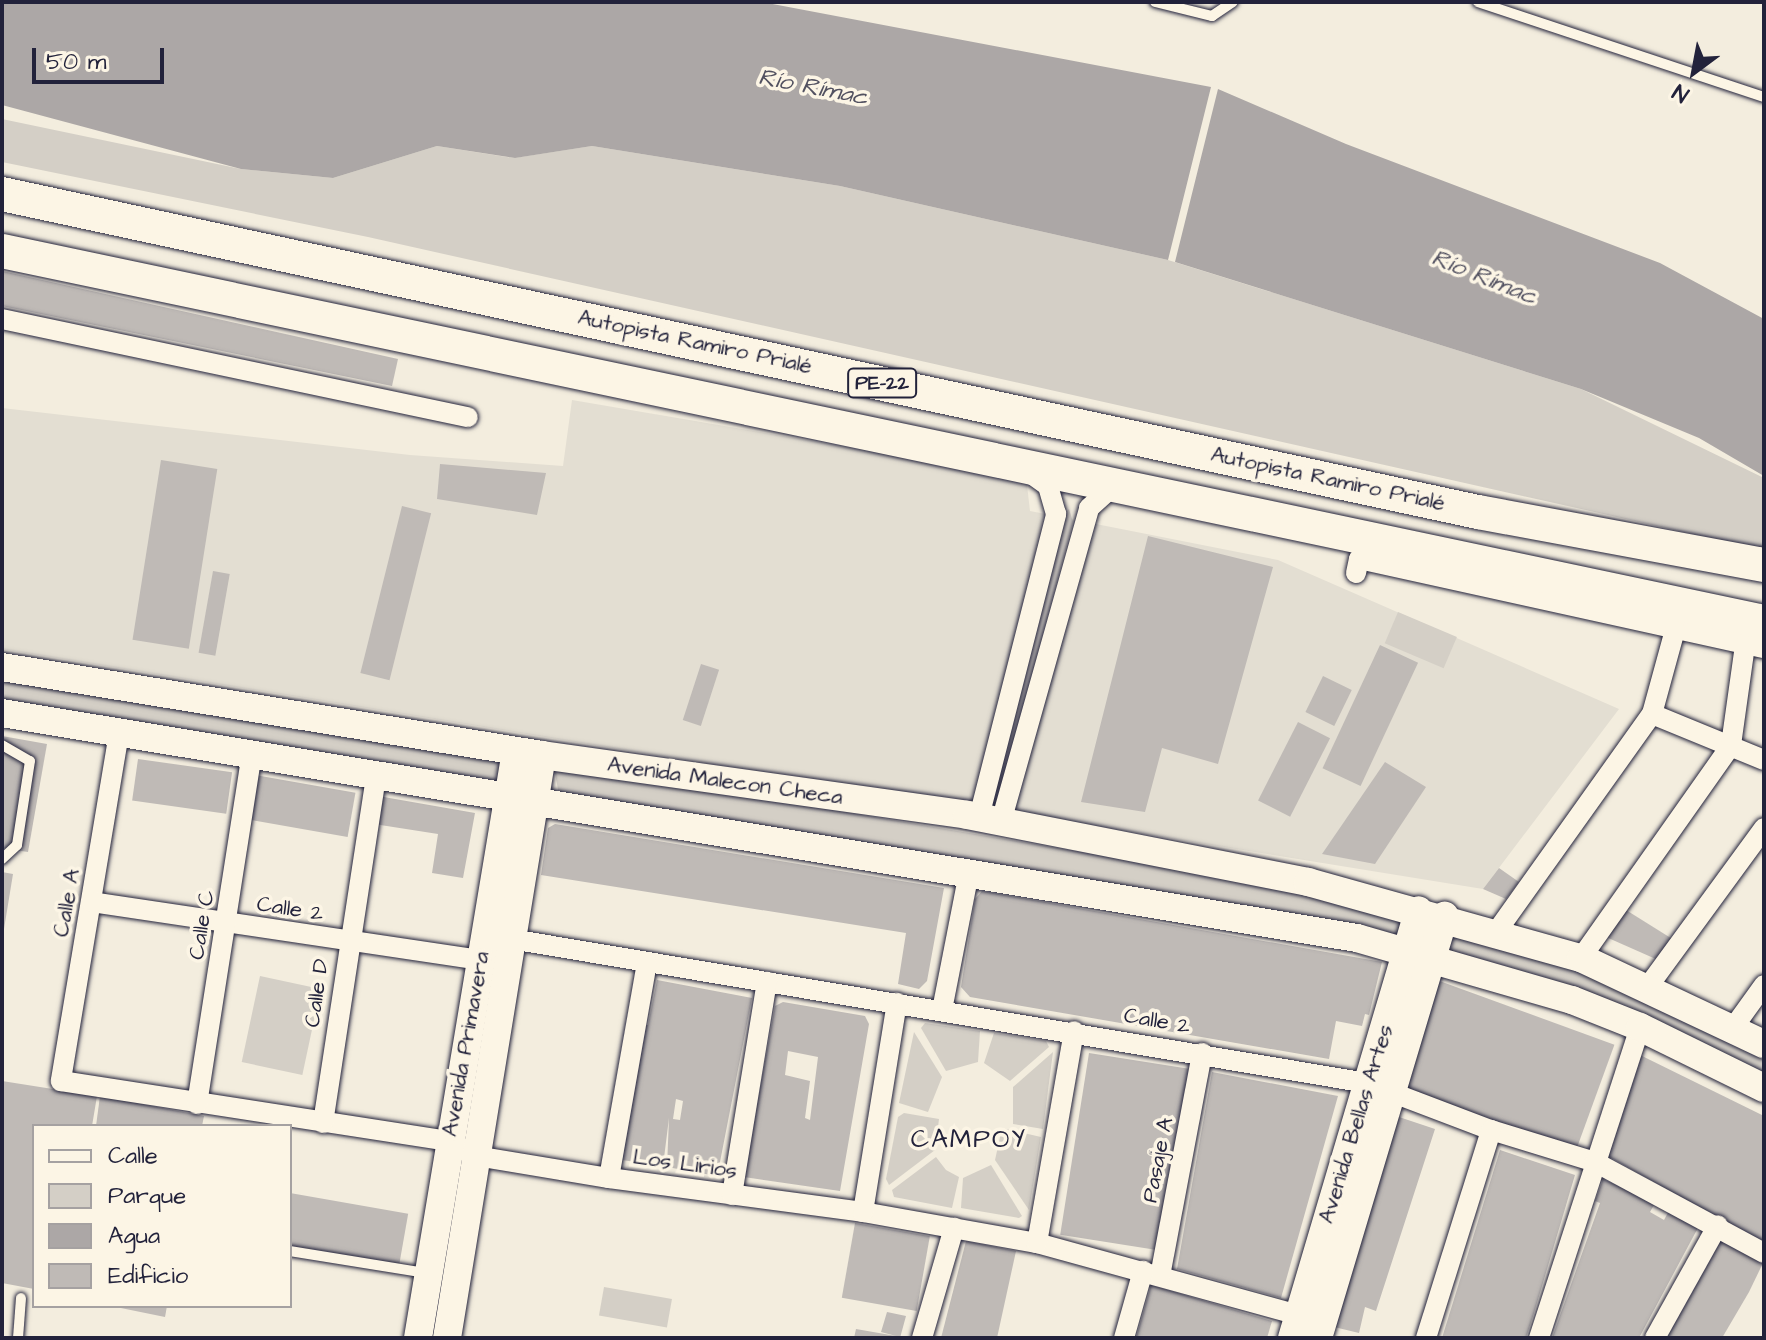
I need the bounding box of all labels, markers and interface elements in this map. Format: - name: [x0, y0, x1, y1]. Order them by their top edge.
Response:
- scale bar: [36, 32, 168, 82]
- north arrow: [1654, 32, 1734, 112]
- text: 50 m: [46, 45, 106, 79]
- water label: Río Rímac: [756, 63, 870, 113]
- text: N: [1667, 76, 1695, 110]
- water label: Río Rímac: [1427, 244, 1541, 312]
- street label: Autopista Ramiro Prialé: [575, 304, 815, 380]
- road number: PE-22: [846, 367, 918, 399]
- street label: Autopista Ramiro Prialé: [1208, 441, 1448, 517]
- street label: Avenida Malecon Checa: [606, 751, 844, 811]
- street label: Calle A: [48, 867, 86, 939]
- street label: Calle C: [183, 888, 221, 962]
- street label: Calle 2: [255, 891, 325, 927]
- street label: Avenida Primavera: [437, 949, 495, 1139]
- street label: Calle D: [299, 957, 335, 1029]
- street label: Calle 2: [1122, 1002, 1192, 1040]
- street label: Avenida Bellas Artes: [1313, 1021, 1399, 1227]
- street label: Pasaje A: [1137, 1115, 1179, 1205]
- legend: [32, 1124, 292, 1308]
- district label: CAMPOY: [911, 1124, 1027, 1156]
- text: Calle: [108, 1139, 158, 1173]
- street label: Los Lirios: [631, 1144, 739, 1184]
- text: Parque: [108, 1179, 186, 1213]
- text: Agua: [108, 1219, 160, 1253]
- text: Edificio: [108, 1259, 188, 1293]

